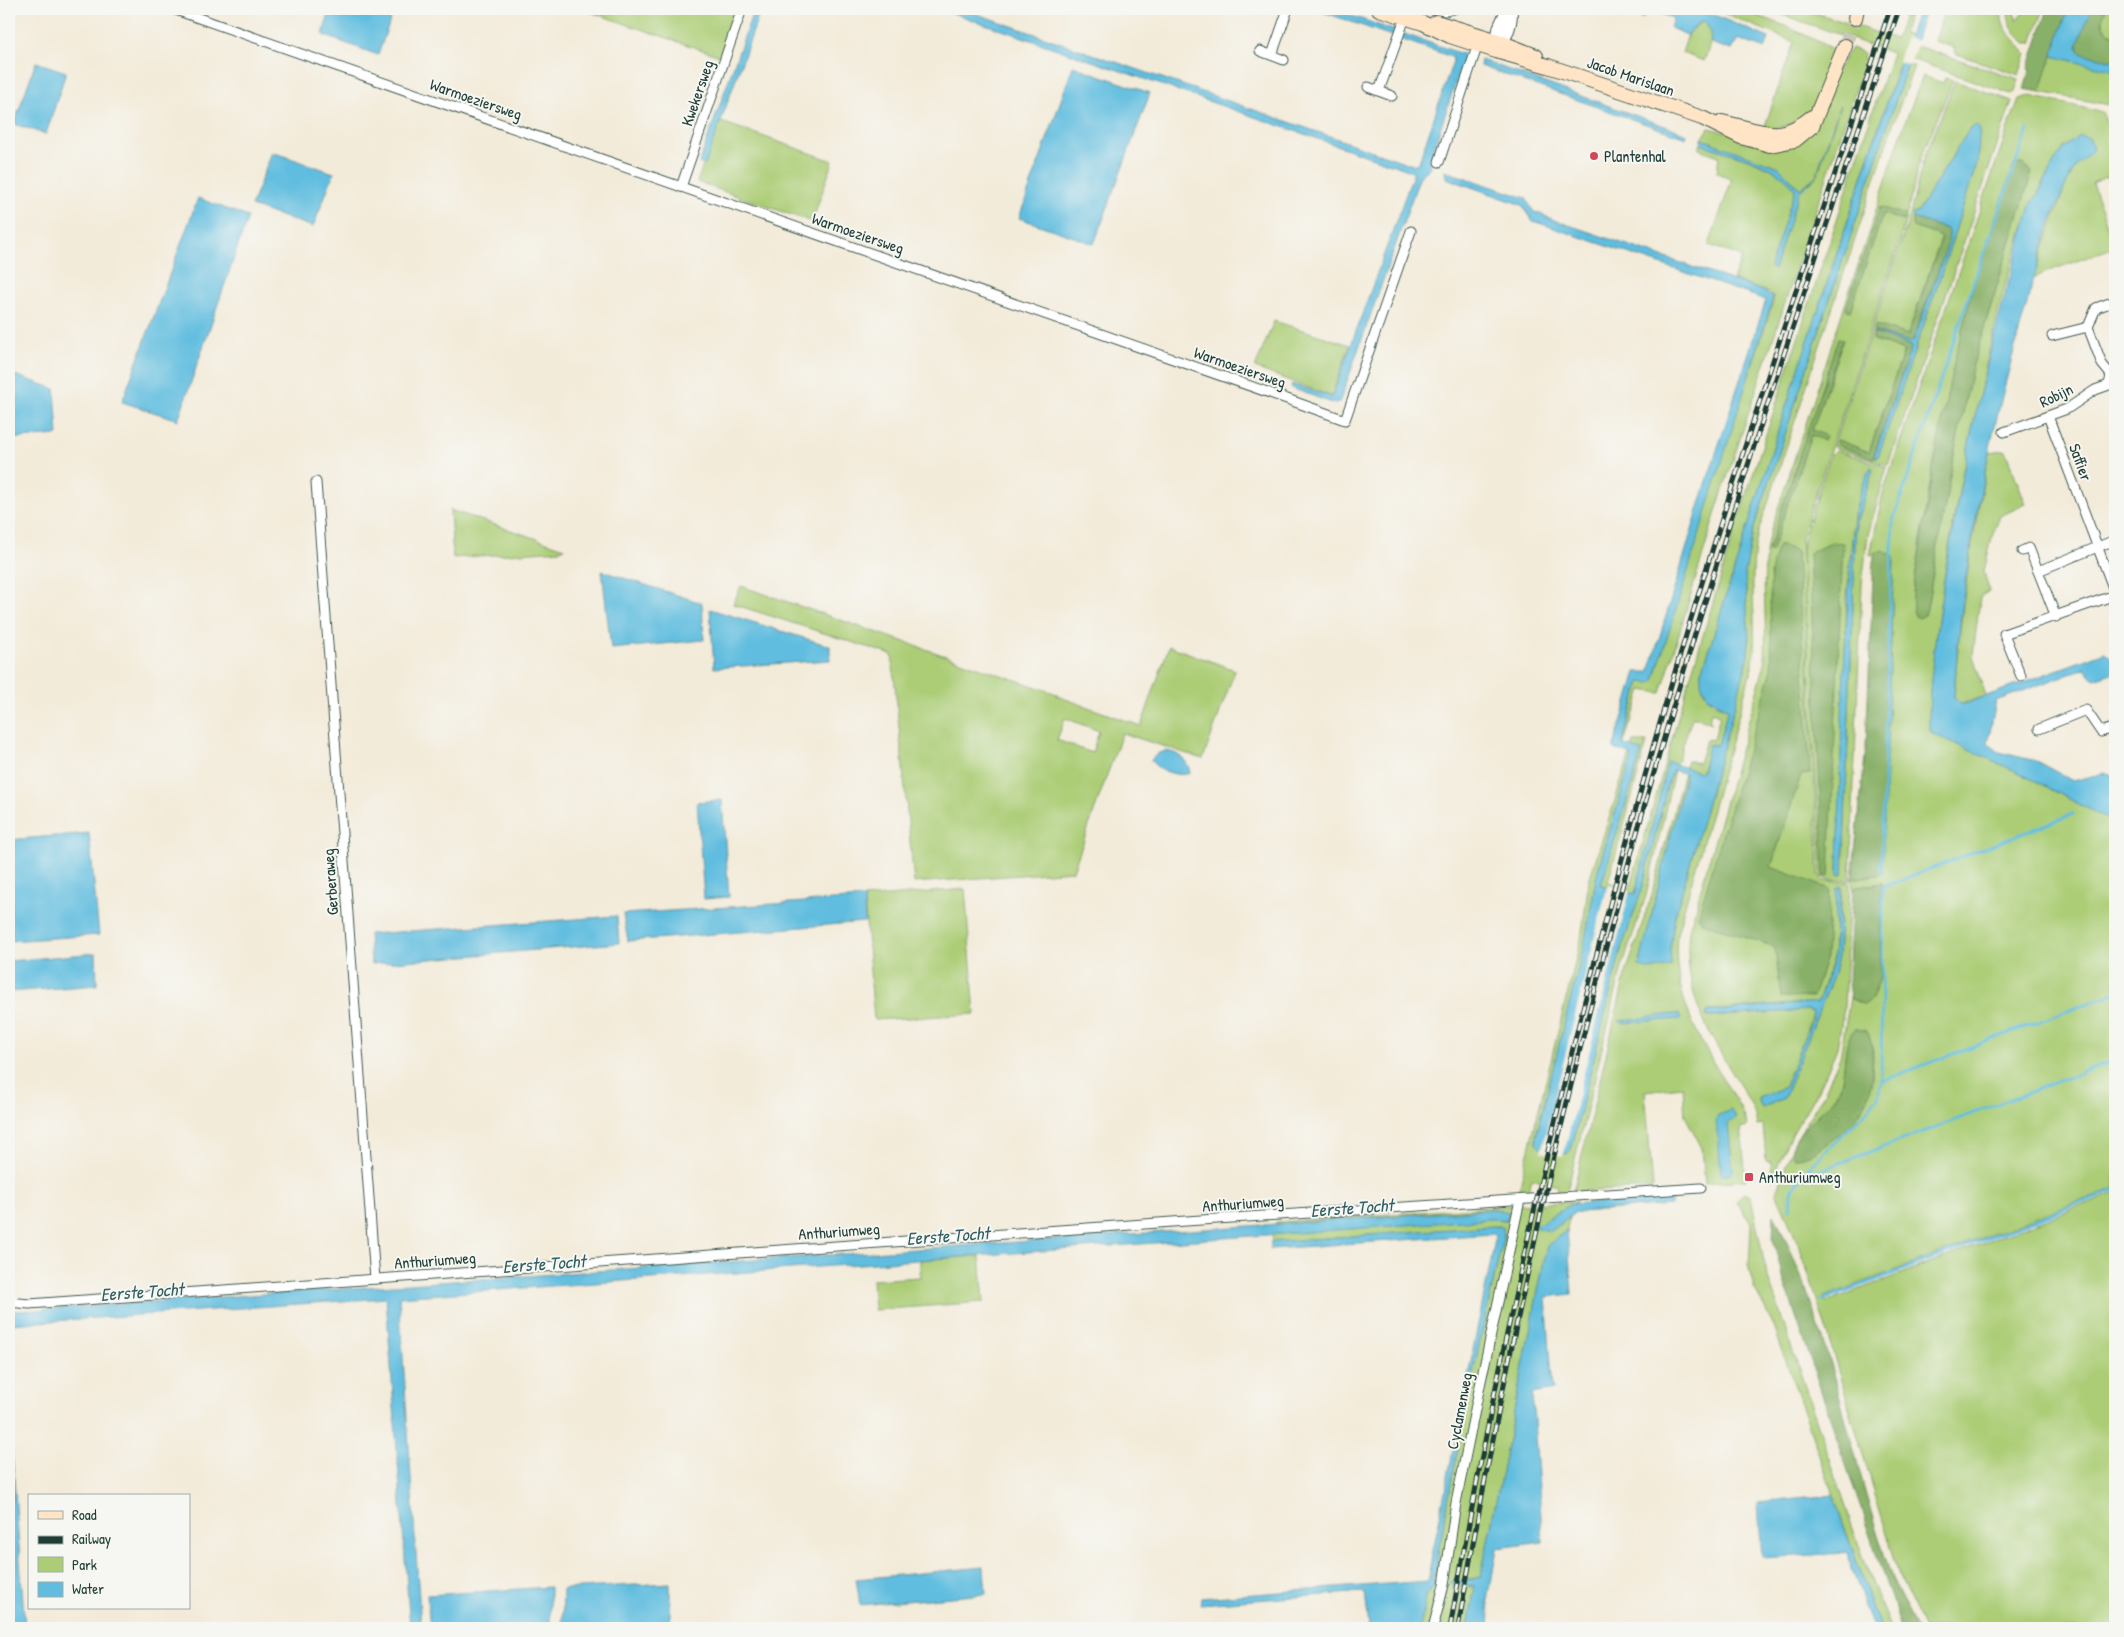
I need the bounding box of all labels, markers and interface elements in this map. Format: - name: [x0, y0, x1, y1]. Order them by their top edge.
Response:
- street label: Jacob Marislaan: [1584, 51, 1678, 101]
- street label: Kwekersweg: [675, 57, 719, 129]
- street label: Warmoeziersweg: [427, 73, 525, 125]
- place label: Plantenhal: [1604, 145, 1667, 167]
- marker: Plantenhal: [1588, 150, 1600, 162]
- street label: Warmoeziersweg: [809, 207, 907, 259]
- street label: Warmoeziersweg: [1191, 341, 1289, 393]
- street label: Robijn: [2035, 377, 2077, 413]
- street label: Saffier: [2064, 440, 2098, 484]
- street label: Gerberaweg: [317, 848, 343, 916]
- place label: Anthuriumweg: [1759, 1166, 1841, 1188]
- marker: Anthuriumweg: [1743, 1171, 1755, 1183]
- street label: Anthuriumweg: [1202, 1189, 1284, 1217]
- water label: Eerste Tocht: [1310, 1192, 1397, 1223]
- street label: Anthuriumweg: [798, 1217, 880, 1245]
- water label: Eerste Tocht: [906, 1220, 993, 1251]
- street label: Anthuriumweg: [394, 1246, 476, 1274]
- water label: Eerste Tocht: [502, 1248, 589, 1279]
- water label: Eerste Tocht: [100, 1276, 187, 1307]
- street label: Cyclamenweg: [1441, 1371, 1477, 1451]
- legend: [28, 1494, 190, 1610]
- text: Road: [72, 1504, 97, 1525]
- text: Railway: [72, 1528, 111, 1549]
- text: Park: [72, 1554, 97, 1575]
- text: Water: [72, 1578, 104, 1599]

